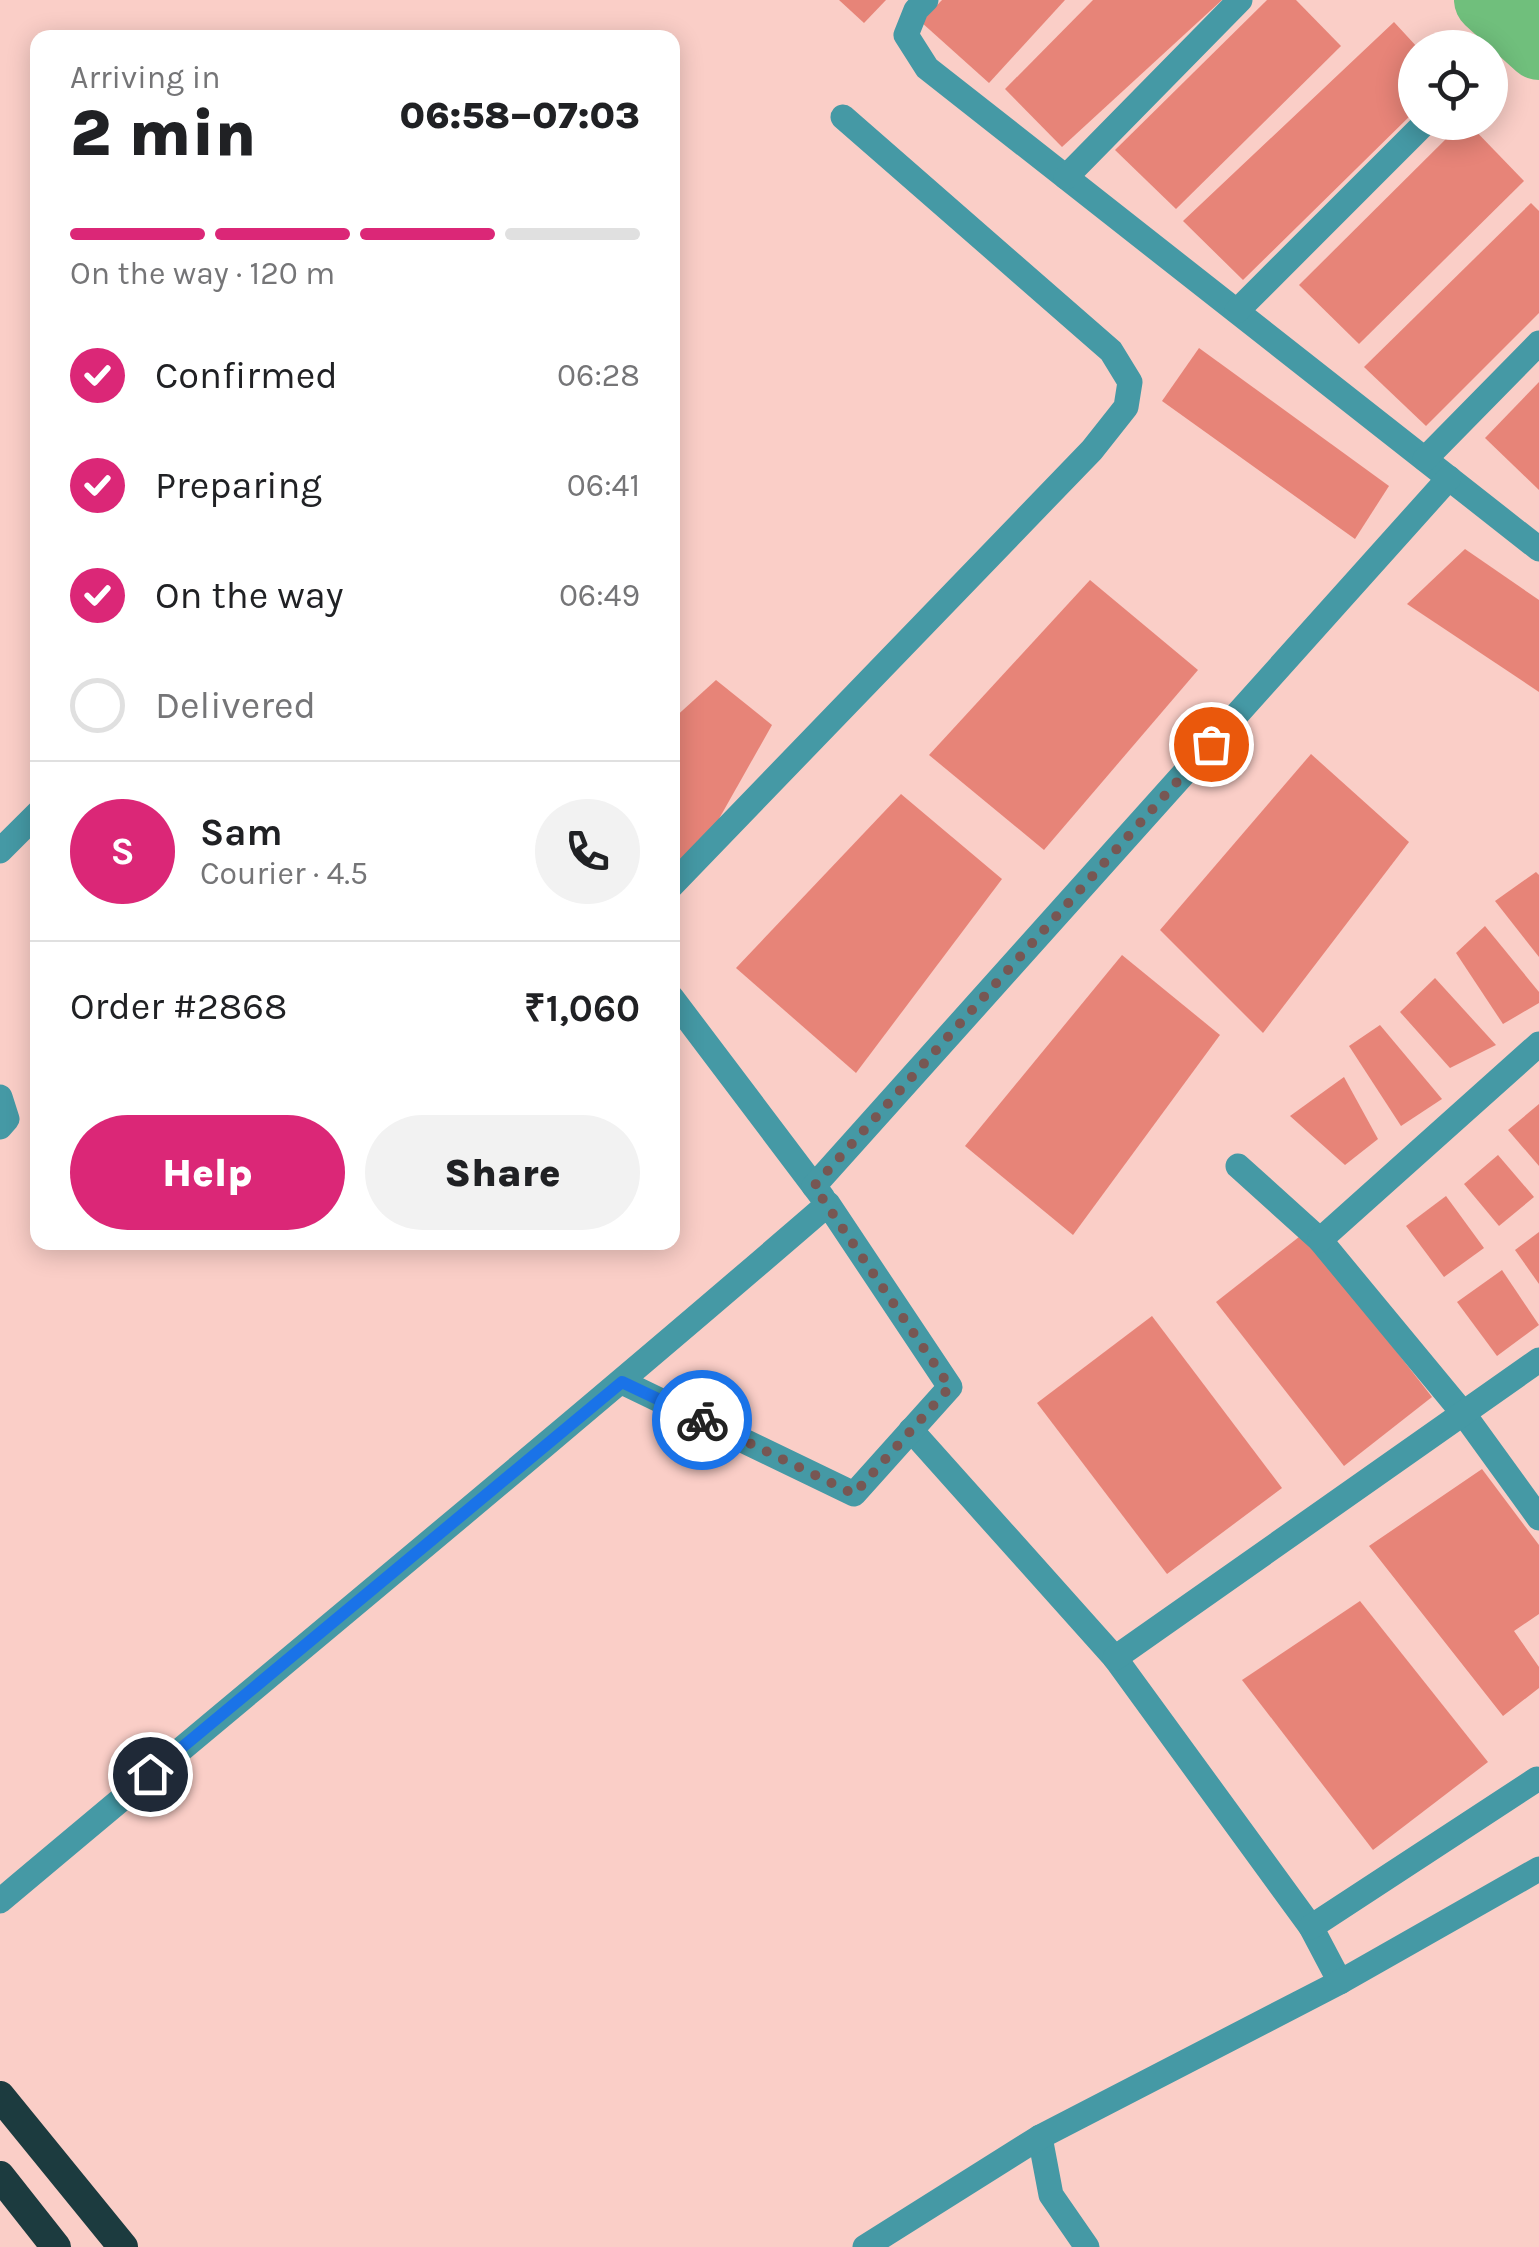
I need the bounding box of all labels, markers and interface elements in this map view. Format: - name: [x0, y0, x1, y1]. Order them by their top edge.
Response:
- map controls: [1398, 30, 1508, 140]
- button: locate: [1398, 30, 1508, 140]
- text: Arriving in: [70, 59, 221, 96]
- text: 06:58–07:03: [400, 93, 640, 138]
- text: 2 min: [70, 95, 256, 171]
- text: On the way · 120 m: [70, 255, 335, 292]
- icon: check: [70, 348, 125, 403]
- text: Confirmed: [155, 353, 338, 398]
- text: 06:28: [557, 357, 640, 394]
- icon: check: [70, 458, 125, 513]
- text: Preparing: [155, 463, 322, 508]
- text: 06:41: [567, 467, 640, 504]
- icon: check: [70, 568, 125, 623]
- text: On the way: [155, 573, 343, 618]
- text: 06:49: [559, 577, 640, 614]
- text: Delivered: [155, 683, 316, 728]
- pin: [1169, 702, 1254, 787]
- icon: bag: [1184, 717, 1239, 772]
- button: phone: [535, 799, 640, 904]
- text: Sam: [200, 810, 283, 855]
- text: S: [110, 829, 135, 874]
- text: Courier · 4.5: [200, 855, 368, 892]
- text: Order #2868: [70, 984, 287, 1029]
- text: ₹1,060: [524, 986, 640, 1031]
- button: Help: [70, 1115, 345, 1230]
- button: Share: [365, 1115, 640, 1230]
- courier: [652, 1370, 752, 1470]
- icon: bike: [675, 1393, 730, 1448]
- pin: [108, 1732, 193, 1817]
- icon: home: [123, 1747, 178, 1802]

